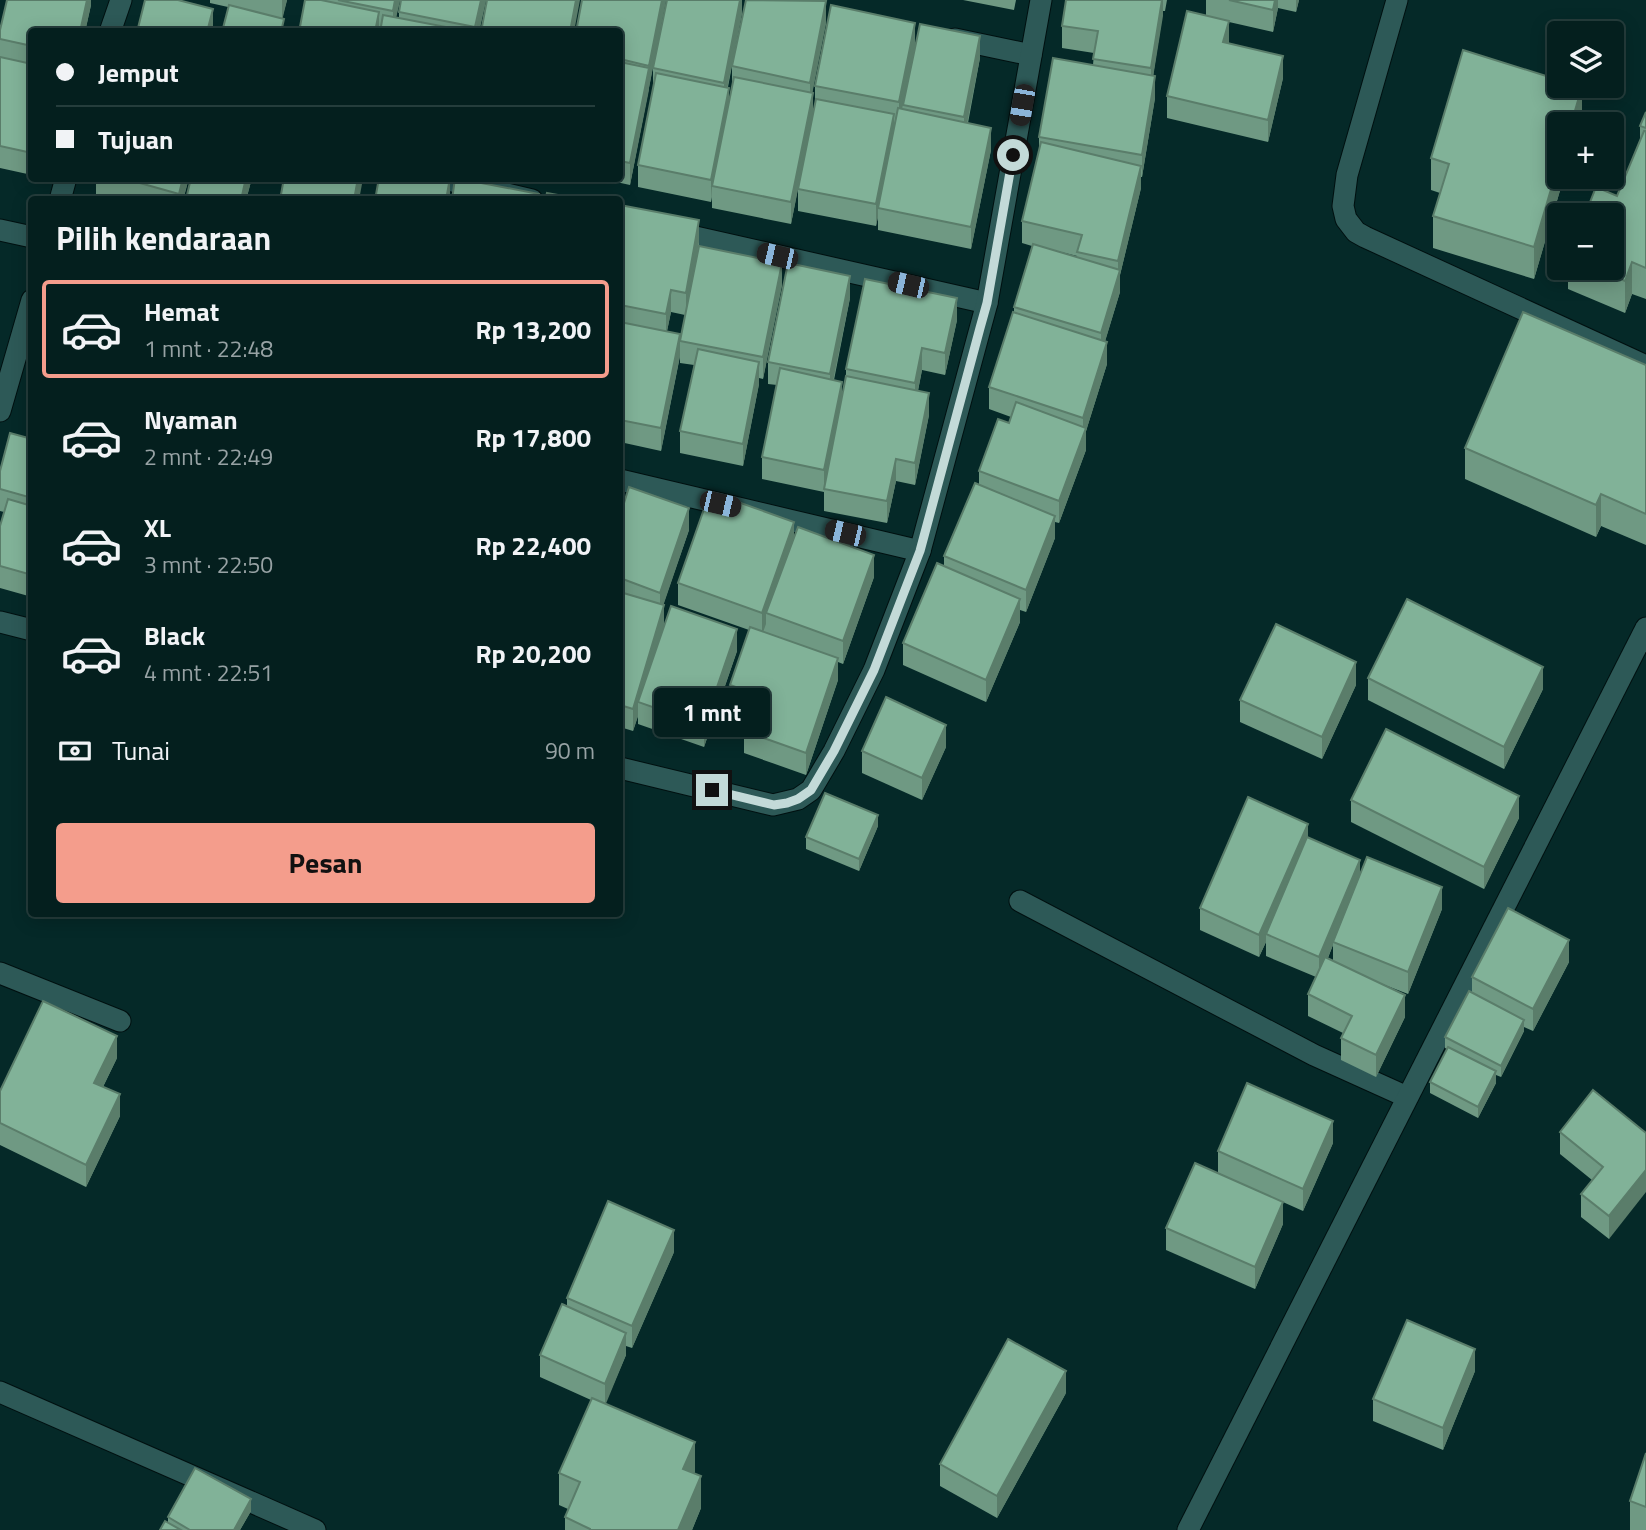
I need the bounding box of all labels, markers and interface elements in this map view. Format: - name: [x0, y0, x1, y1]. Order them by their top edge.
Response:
- map controls: [1547, 21, 1624, 280]
- button: layers: [1547, 21, 1624, 98]
- text: Jemput: [98, 53, 179, 92]
- car: [1009, 82, 1036, 128]
- button: +: [1547, 112, 1624, 189]
- text: Tujuan: [98, 120, 173, 159]
- route start: [997, 139, 1029, 171]
- button: −: [1547, 203, 1624, 280]
- text: Pilih kendaraan: [56, 214, 271, 262]
- car: [755, 241, 800, 271]
- car: [886, 270, 931, 300]
- text: Hemat: [144, 292, 219, 331]
- icon: car: [60, 298, 123, 361]
- text: Rp 13,200: [475, 310, 591, 349]
- text: 1 mnt · 22:48: [144, 331, 273, 366]
- text: Nyaman: [144, 400, 238, 439]
- icon: car: [60, 406, 123, 469]
- text: Rp 17,800: [475, 418, 591, 457]
- text: 2 mnt · 22:49: [144, 439, 273, 474]
- car: [698, 489, 743, 519]
- text: XL: [144, 508, 171, 547]
- icon: car: [60, 514, 123, 577]
- car: [823, 518, 868, 548]
- text: Rp 22,400: [475, 526, 591, 565]
- text: 3 mnt · 22:50: [144, 547, 273, 582]
- text: Black: [144, 616, 205, 655]
- icon: car: [60, 622, 123, 685]
- text: Rp 20,200: [475, 634, 591, 673]
- text: 4 mnt · 22:51: [144, 655, 273, 690]
- callout: 1 mnt: [654, 688, 770, 738]
- text: 1 mnt: [683, 695, 741, 730]
- text: Tunai: [112, 731, 170, 770]
- icon: cash: [56, 732, 94, 770]
- text: 90 m: [545, 733, 595, 768]
- route end: [696, 774, 728, 806]
- button: Pesan: [56, 823, 595, 903]

